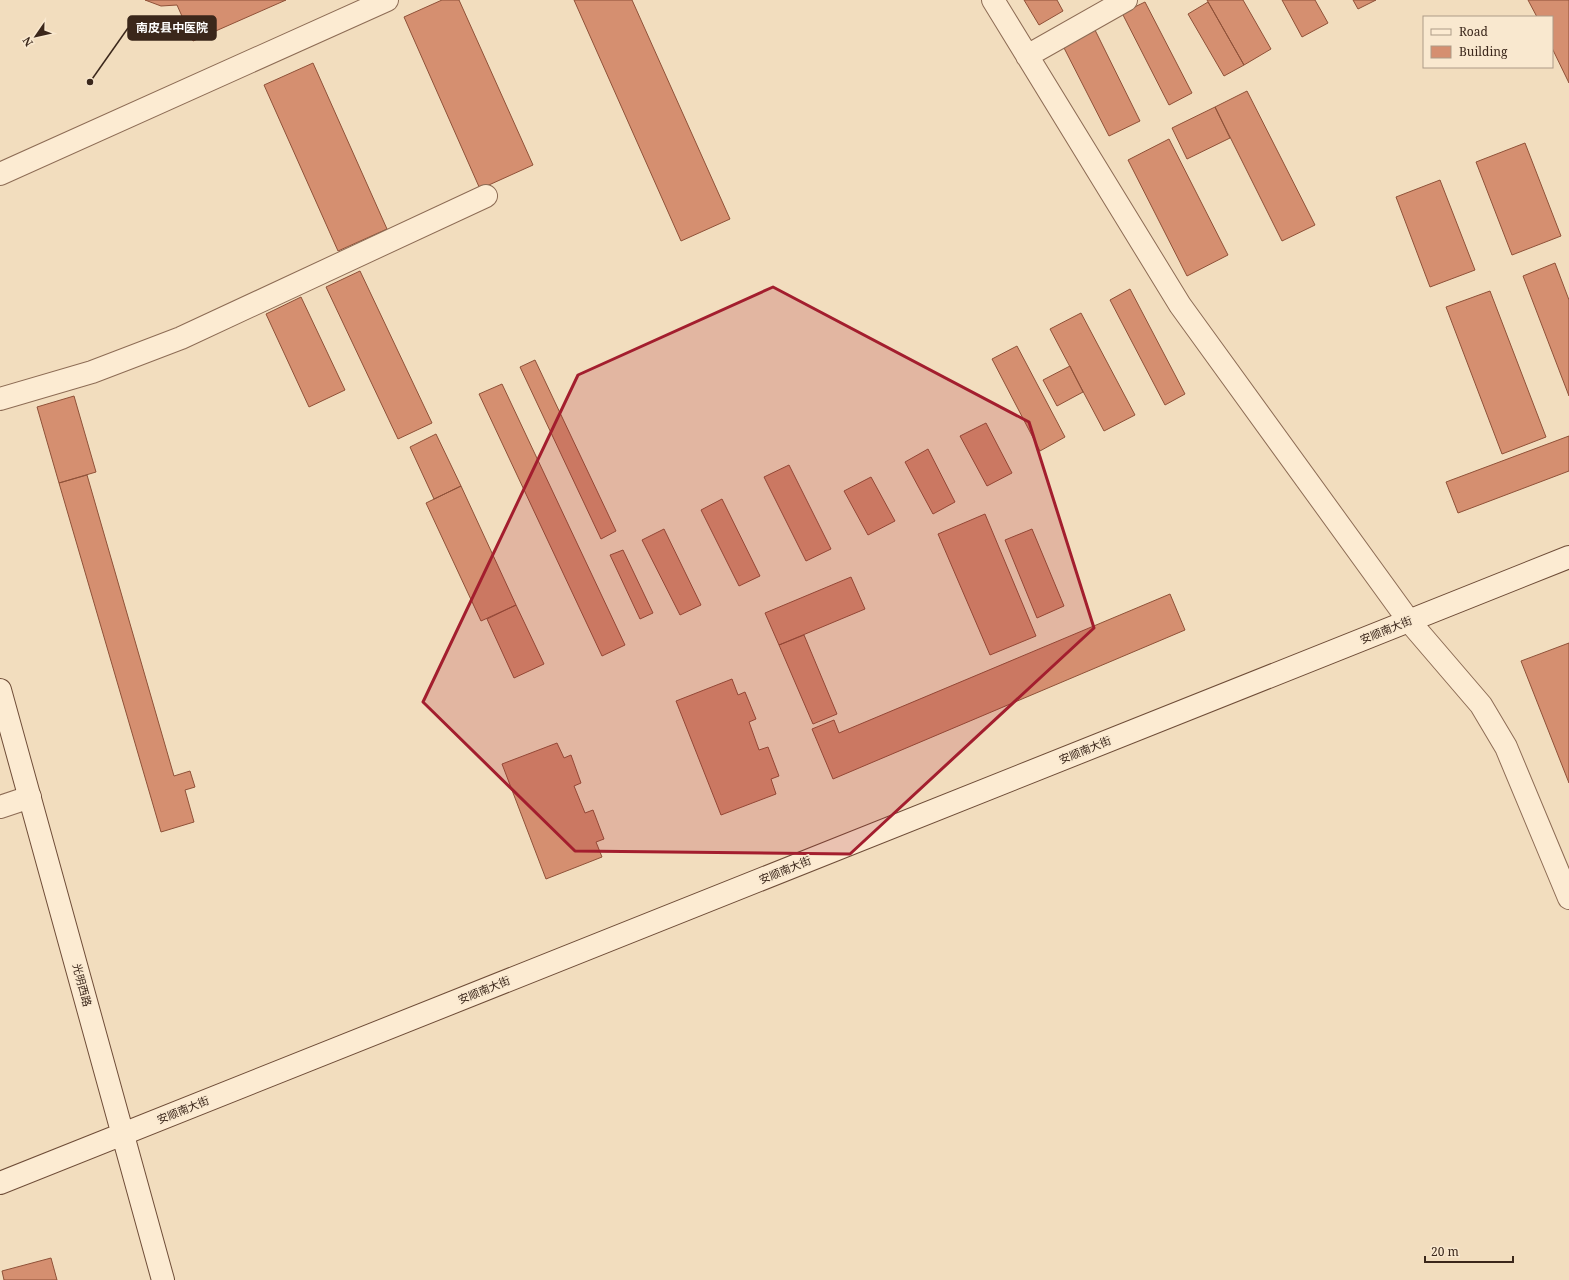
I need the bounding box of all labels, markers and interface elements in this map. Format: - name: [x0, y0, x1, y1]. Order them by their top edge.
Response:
- north arrow: [16, 16, 56, 56]
- callout: 南皮县中医院: [128, 16, 216, 40]
- legend: [1423, 16, 1553, 68]
- text: 南皮县中医院: [136, 19, 208, 36]
- text: Road: [1459, 23, 1489, 40]
- text: N: [18, 34, 36, 50]
- text: Building: [1459, 43, 1508, 60]
- street label: 安顺南大街: [1358, 612, 1414, 647]
- street label: 安顺南大街: [1057, 732, 1113, 767]
- street label: 安顺南大街: [757, 852, 813, 887]
- street label: 光明西路: [70, 962, 95, 1008]
- street label: 安顺南大街: [456, 972, 512, 1007]
- street label: 安顺南大街: [155, 1092, 211, 1127]
- scale bar: [1425, 1238, 1513, 1264]
- text: 20 m: [1431, 1243, 1459, 1260]

